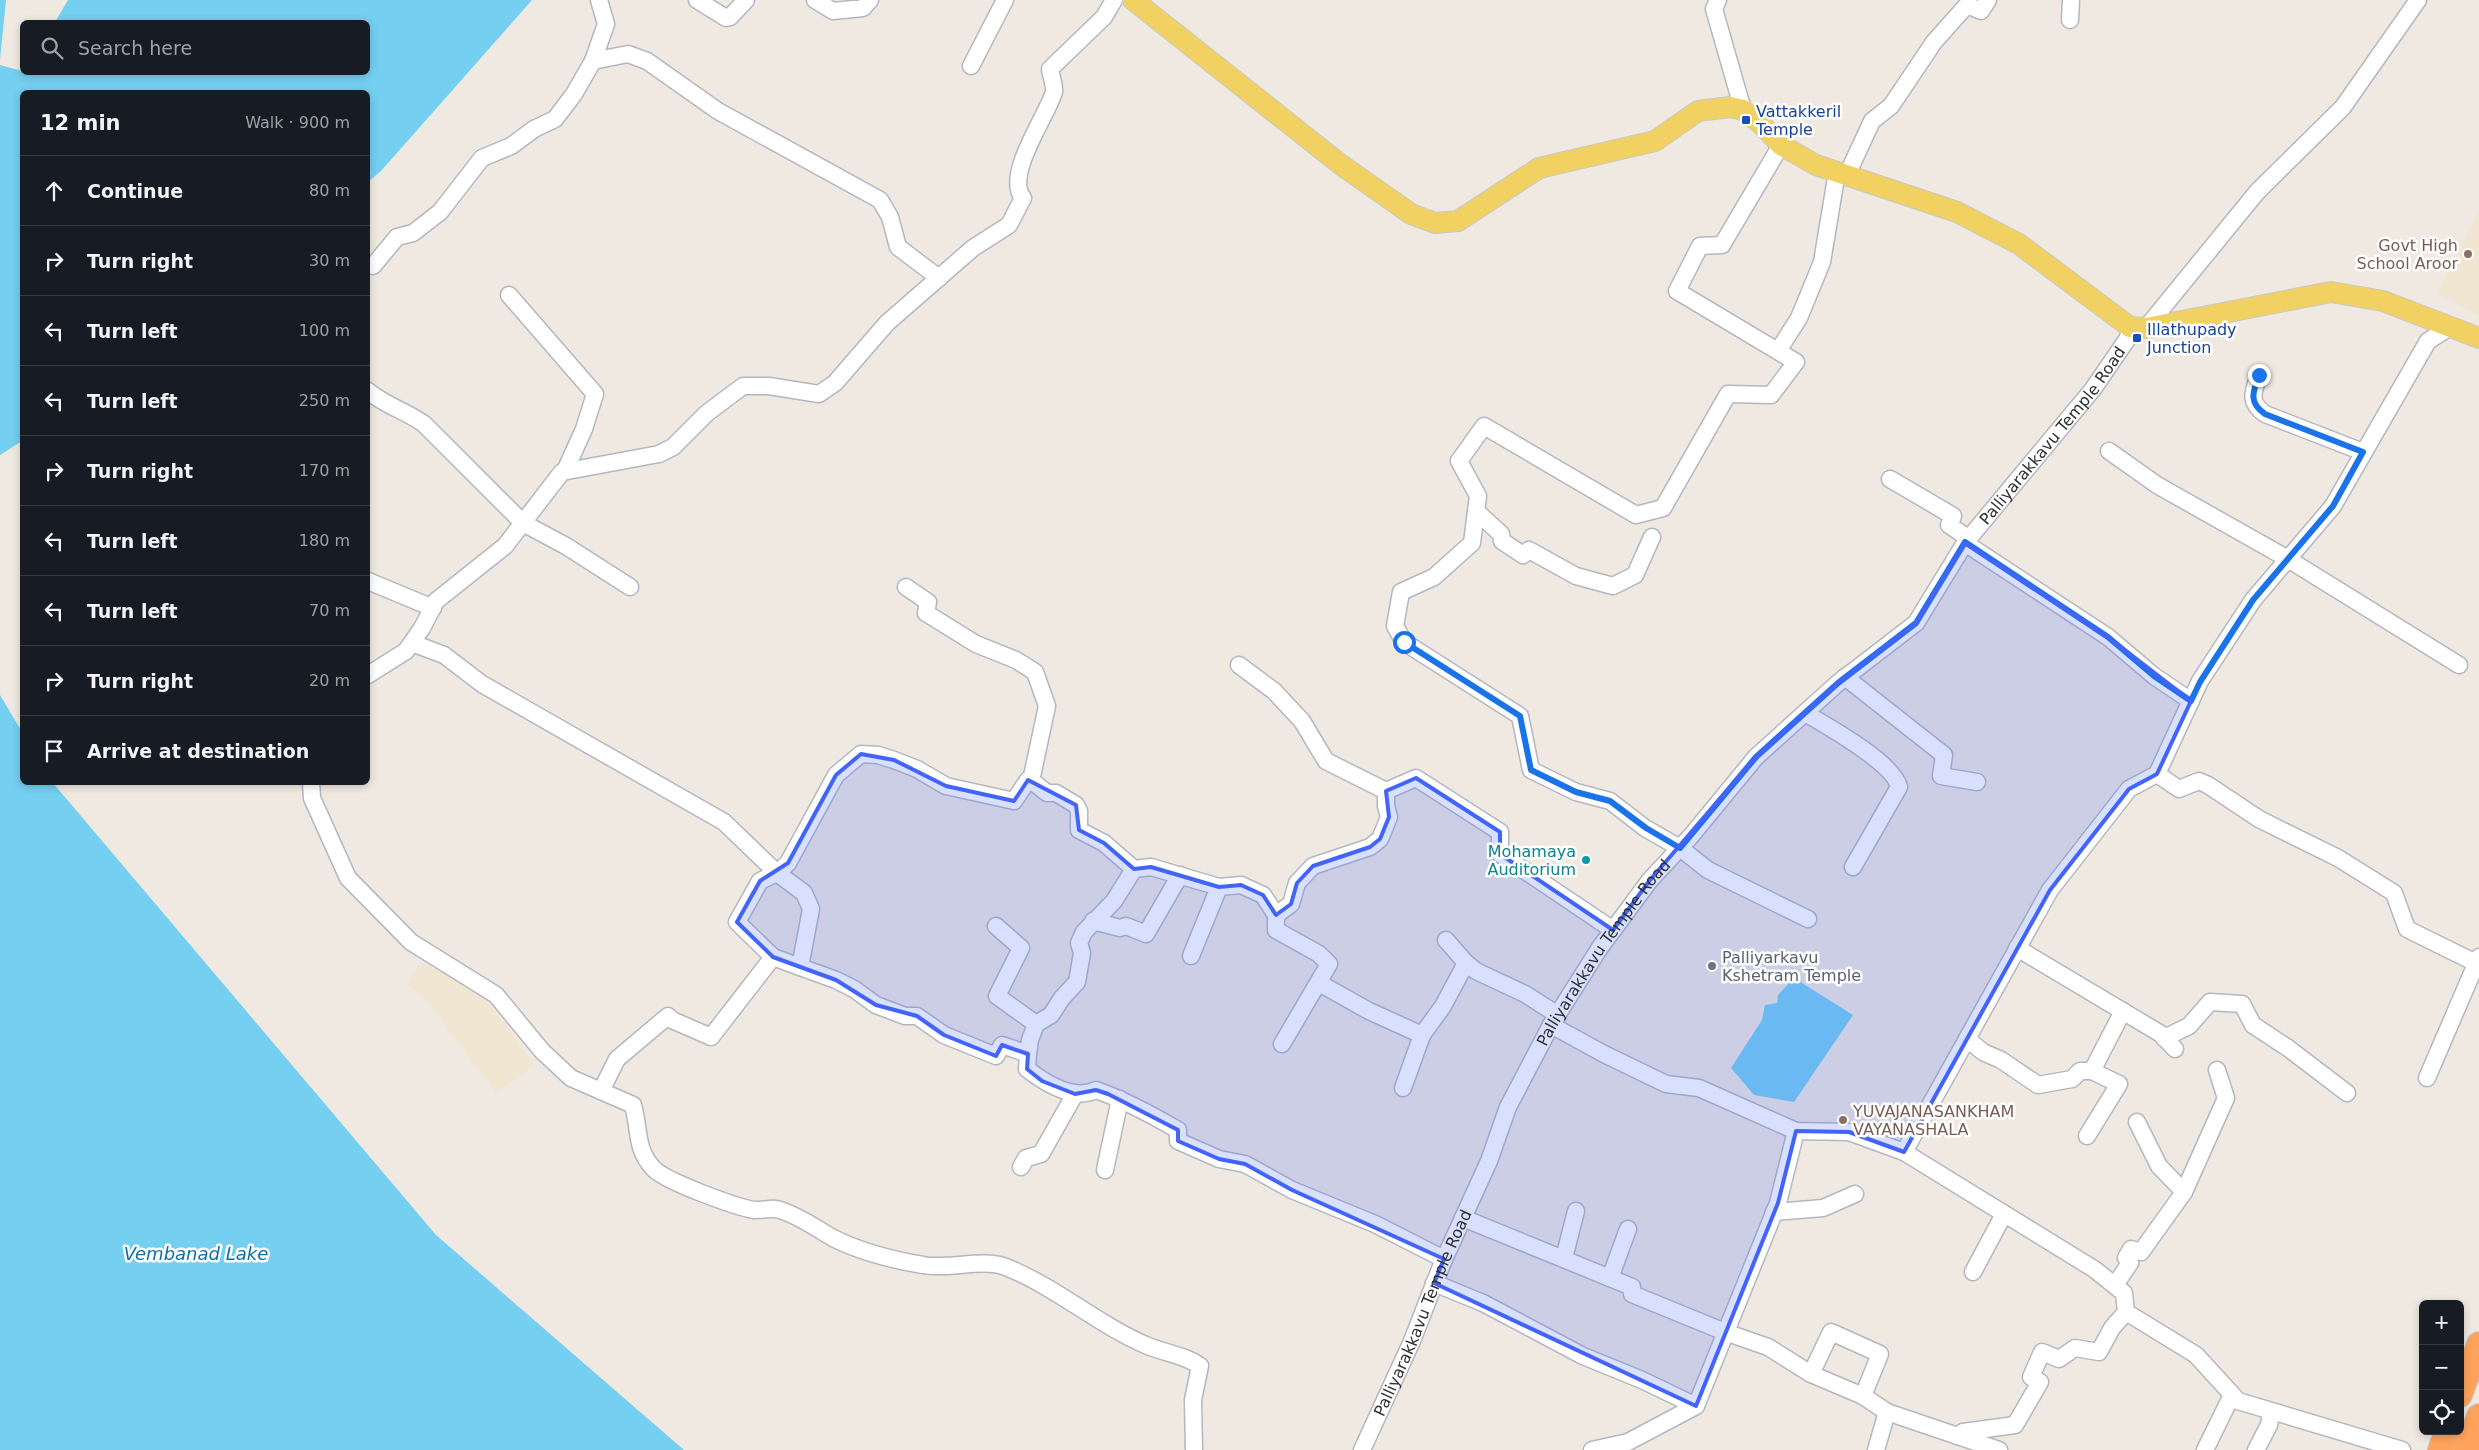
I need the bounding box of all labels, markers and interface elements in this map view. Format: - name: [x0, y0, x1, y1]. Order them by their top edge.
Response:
- search box: [20, 20, 370, 75]
- icon: search: [38, 34, 66, 62]
- text: Search here: [78, 37, 192, 59]
- place label: Vattakkeril Temple: [1755, 102, 1841, 139]
- text: 12 min: [40, 111, 121, 135]
- text: Walk · 900 m: [245, 113, 350, 132]
- marker: Vattakkeril Temple: [1740, 114, 1752, 126]
- icon: ahead: [40, 177, 68, 205]
- text: Continue: [87, 180, 183, 202]
- text: 80 m: [309, 181, 350, 200]
- place label: Govt High School Aroor: [2356, 236, 2458, 273]
- icon: right: [40, 247, 68, 275]
- marker: Govt High School Aroor: [2462, 248, 2474, 260]
- text: Turn right: [87, 250, 193, 272]
- text: 30 m: [309, 251, 350, 270]
- icon: left: [40, 317, 68, 345]
- text: Turn left: [87, 320, 178, 342]
- place label: Illathupady Junction: [2146, 320, 2237, 357]
- text: 100 m: [299, 321, 350, 340]
- marker: Illathupady Junction: [2131, 332, 2143, 344]
- street label: Palliyarakkavu Temple Road: [1975, 343, 2129, 528]
- route end: [2248, 364, 2271, 387]
- icon: left: [40, 387, 68, 415]
- text: Turn left: [87, 390, 178, 412]
- text: 250 m: [299, 391, 350, 410]
- icon: right: [40, 457, 68, 485]
- text: Turn right: [87, 460, 193, 482]
- text: 170 m: [299, 461, 350, 480]
- icon: left: [40, 527, 68, 555]
- text: Turn left: [87, 530, 178, 552]
- text: 180 m: [299, 531, 350, 550]
- icon: left: [40, 597, 68, 625]
- text: Turn left: [87, 600, 178, 622]
- text: 70 m: [309, 601, 350, 620]
- route start: [1393, 631, 1416, 654]
- icon: right: [40, 667, 68, 695]
- text: Turn right: [87, 670, 193, 692]
- text: 20 m: [309, 671, 350, 690]
- icon: arrive: [40, 737, 68, 765]
- text: Arrive at destination: [87, 740, 309, 762]
- place label: Mohamaya Auditorium: [1488, 842, 1576, 879]
- marker: Mohamaya Auditorium: [1580, 854, 1592, 866]
- street label: Palliyarakkavu Temple Road: [1533, 856, 1674, 1049]
- place label: Palliyarkavu Kshetram Temple: [1722, 948, 1861, 985]
- marker: Palliyarkavu Kshetram Temple: [1706, 960, 1718, 972]
- place label: YUVAJANASANKHAM VAYANASHALA: [1852, 1102, 2014, 1139]
- marker: YUVAJANASANKHAM VAYANASHALA: [1837, 1114, 1849, 1126]
- street label: Palliyarakkavu Temple Road: [1370, 1207, 1476, 1419]
- water label: Vembanad Lake: [124, 1243, 268, 1264]
- map controls: [2419, 1300, 2464, 1435]
- button: +: [2419, 1300, 2464, 1345]
- button: −: [2419, 1345, 2464, 1390]
- button: locate: [2419, 1390, 2464, 1435]

